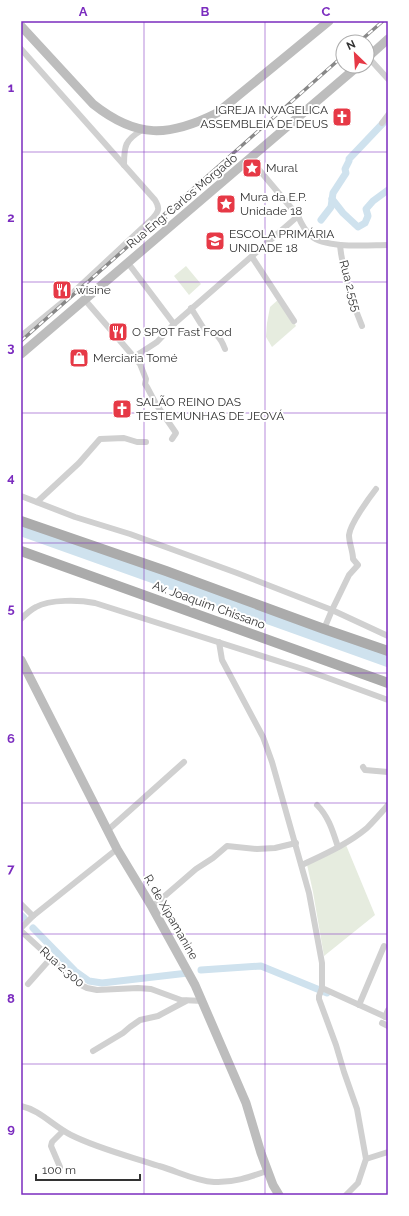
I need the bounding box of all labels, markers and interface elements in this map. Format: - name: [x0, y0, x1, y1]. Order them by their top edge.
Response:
- text: A: [79, 4, 88, 19]
- text: B: [201, 4, 210, 19]
- text: C: [322, 4, 331, 19]
- north arrow: [335, 34, 375, 74]
- text: N: [344, 38, 358, 53]
- text: 1: [8, 80, 15, 95]
- place label: IGREJA INVAGELICA ASSEMBLEIA DE DEUS: [200, 103, 328, 131]
- church icon: IGREJA INVAGELICA ASSEMBLEIA DE DEUS: [331, 106, 353, 128]
- street label: Rua Eng. Carlos Morgado: [124, 151, 240, 251]
- place icon: Mural: [241, 157, 263, 179]
- place label: Mural: [266, 161, 298, 175]
- place label: Mura da E.P. Unidade 18: [240, 190, 307, 218]
- place icon: Mura da E.P. Unidade 18: [215, 193, 237, 215]
- text: 2: [7, 210, 15, 225]
- place label: ESCOLA PRIMÁRIA UNIDADE 18: [229, 227, 334, 255]
- school or university icon: ESCOLA PRIMÁRIA UNIDADE 18: [204, 230, 226, 252]
- street label: Rua 2.555: [336, 259, 364, 314]
- restaurant icon: wisine: [51, 279, 73, 301]
- place label: wisine: [76, 283, 111, 297]
- restaurant icon: O SPOT Fast Food: [107, 321, 129, 343]
- place label: O SPOT Fast Food: [132, 325, 232, 339]
- text: 3: [7, 340, 15, 355]
- shop icon: Merciaria Tomé: [68, 347, 90, 369]
- place label: Merciaria Tomé: [93, 351, 178, 365]
- place label: SALÃO REINO DAS TESTEMUNHAS DE JEOVÁ: [136, 395, 284, 423]
- church icon: SALÃO REINO DAS TESTEMUNHAS DE JEOVÁ: [111, 398, 133, 420]
- text: 4: [7, 470, 15, 485]
- street label: Av. Joaquim Chissano: [151, 578, 267, 632]
- text: 5: [7, 601, 15, 616]
- text: 6: [7, 731, 15, 746]
- text: 7: [7, 861, 15, 876]
- street label: R. de Xipamanine: [141, 872, 201, 962]
- street label: Rua 2.300: [37, 944, 87, 990]
- text: 8: [7, 991, 15, 1006]
- text: 9: [7, 1121, 15, 1136]
- scale bar: [36, 1156, 140, 1182]
- text: 100 m: [42, 1163, 76, 1177]

